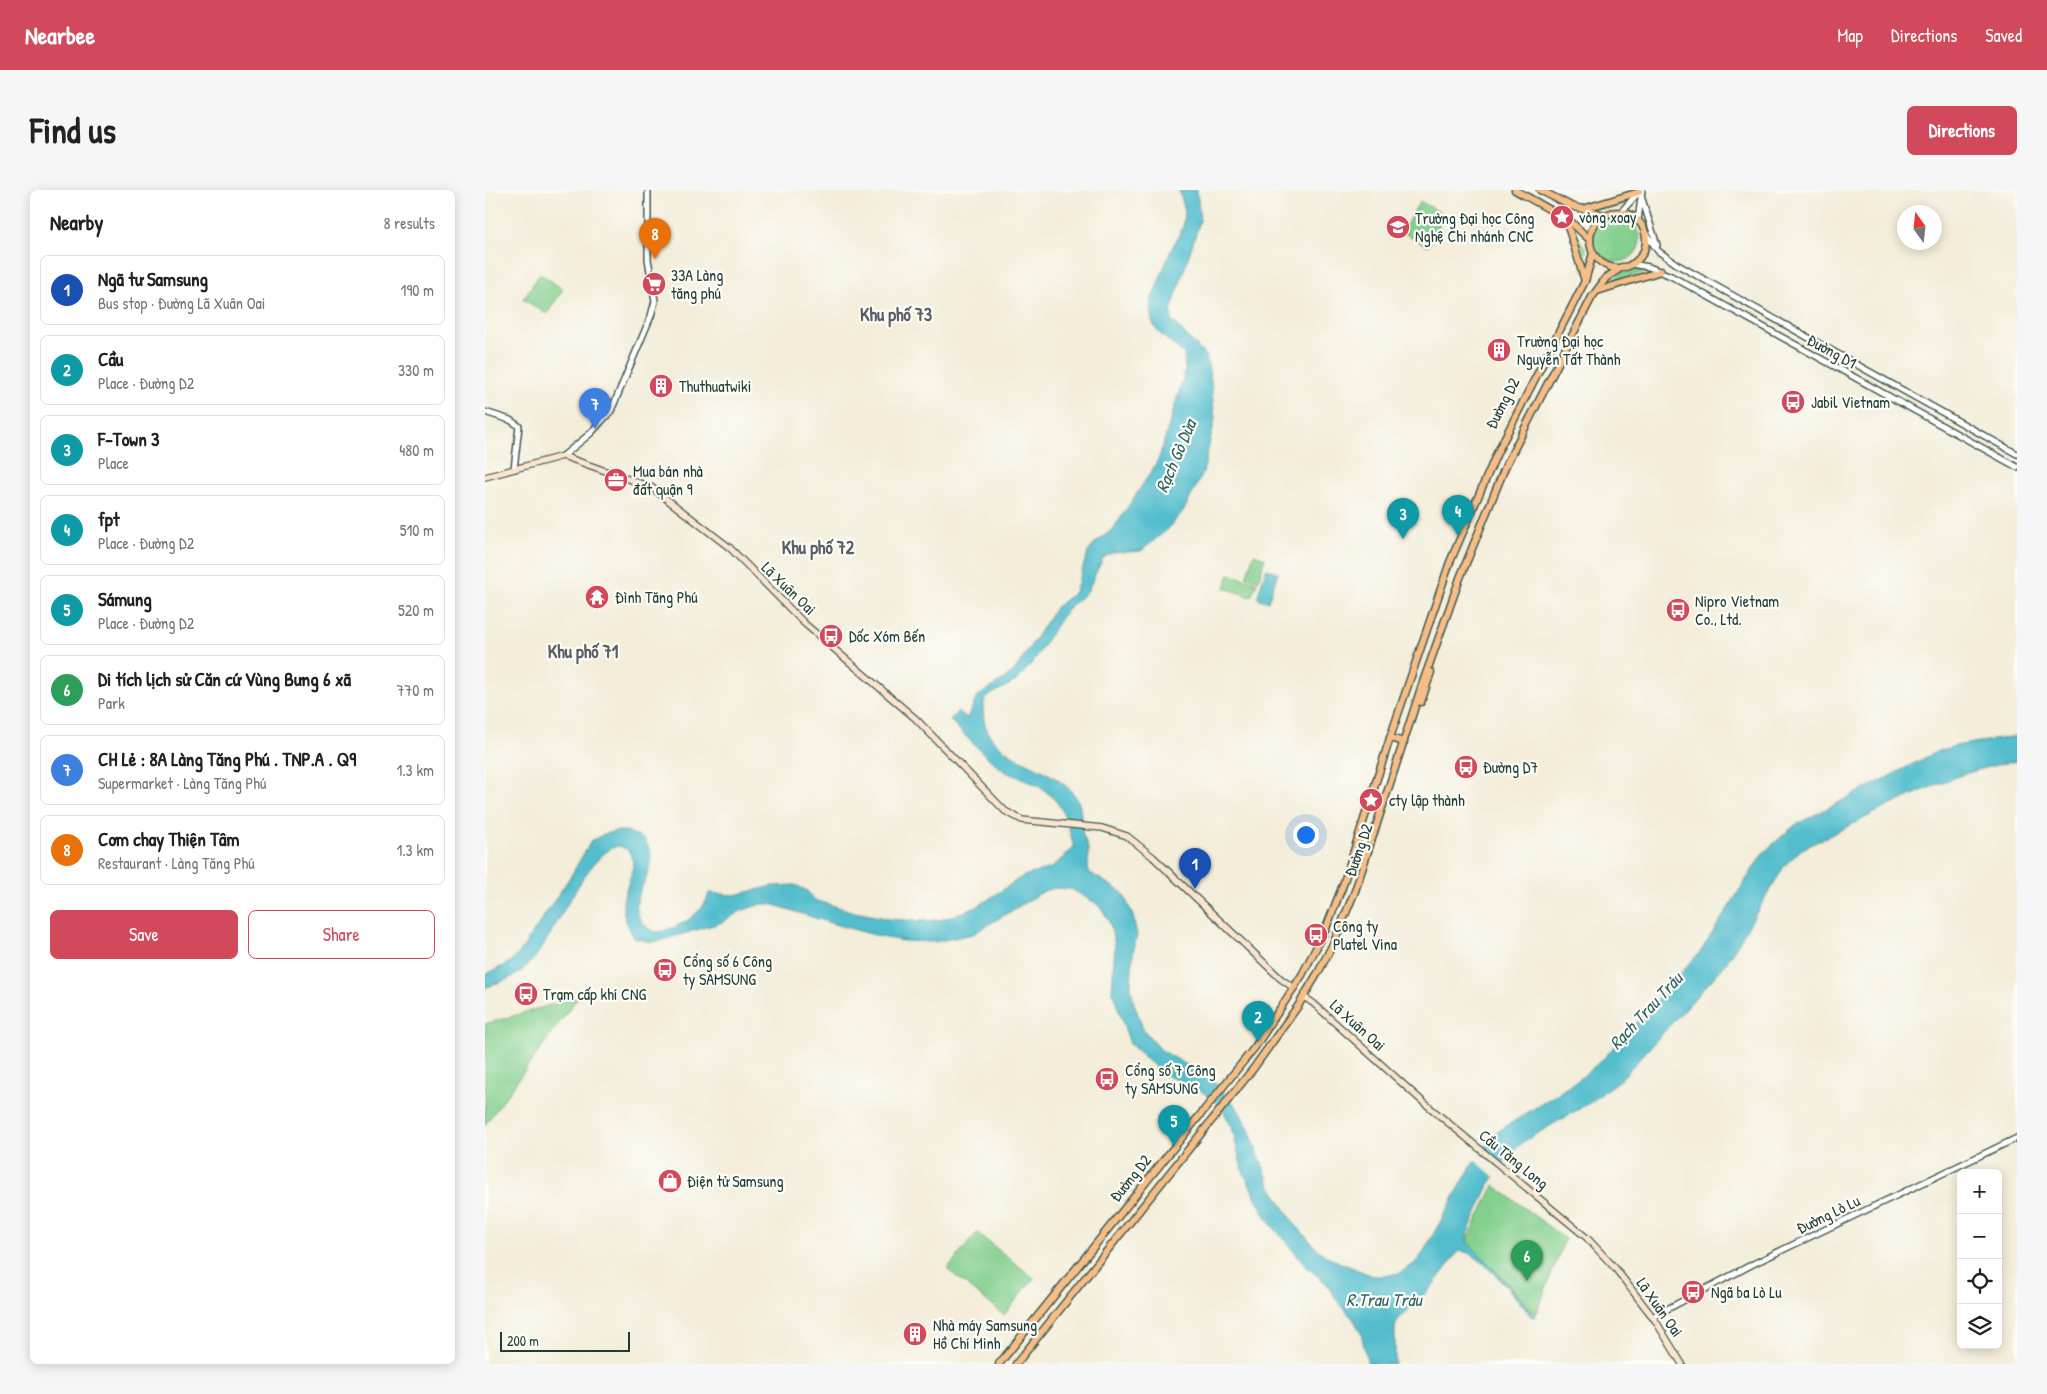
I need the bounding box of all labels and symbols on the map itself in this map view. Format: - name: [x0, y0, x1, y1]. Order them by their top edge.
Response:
- place icon: vòng xoay: [1549, 204, 1575, 230]
- north arrow: [1897, 205, 1942, 250]
- place label: vòng xoay: [1579, 206, 1637, 228]
- place label: Trường Đại học Công Nghệ Chi nhánh CNC: [1415, 207, 1535, 247]
- school or university icon: Trường Đại học Công Nghệ Chi nhánh CNC: [1385, 214, 1411, 240]
- pin: 8: [639, 218, 671, 259]
- place label: 33A Làng tăng phú: [671, 264, 723, 304]
- supermarket icon: 33A Làng tăng phú: [641, 271, 667, 297]
- district label: Khu phố 73: [860, 302, 932, 328]
- street label: Đường D1: [1803, 329, 1861, 374]
- place label: Trường Đại học Nguyễn Tất Thành: [1517, 330, 1621, 370]
- building icon: Trường Đại học Nguyễn Tất Thành: [1486, 337, 1512, 363]
- building icon: Thuthuatwiki: [648, 373, 674, 399]
- street label: Đường D2: [1480, 373, 1524, 432]
- place label: Thuthuatwiki: [679, 375, 751, 397]
- pin: 7: [579, 388, 611, 429]
- bus stop icon: Jabil Vietnam: [1780, 389, 1806, 415]
- place label: Jabil Vietnam: [1811, 391, 1890, 413]
- water label: Rạch Gò Dừa: [1149, 414, 1203, 496]
- place label: Mua bán nhà đất quận 9: [633, 460, 703, 500]
- office icon: Mua bán nhà đất quận 9: [603, 467, 629, 493]
- pin: 4: [1442, 495, 1474, 536]
- pin: 3: [1387, 498, 1419, 539]
- district label: Khu phố 72: [782, 535, 855, 561]
- street label: Lã Xuân Oai: [757, 557, 821, 619]
- temple icon: Đình Tăng Phú: [584, 584, 610, 610]
- place label: Đình Tăng Phú: [615, 586, 698, 608]
- place label: Nipro Vietnam Co., Ltd.: [1695, 590, 1779, 630]
- bus stop icon: Nipro Vietnam Co., Ltd.: [1665, 597, 1691, 623]
- bus stop icon: Dốc Xóm Bến: [818, 623, 844, 649]
- place label: Dốc Xóm Bến: [849, 625, 925, 647]
- district label: Khu phố 71: [548, 639, 619, 665]
- bus stop icon: Đường D7: [1453, 754, 1479, 780]
- place label: Đường D7: [1483, 756, 1538, 778]
- place icon: cty lập thành: [1358, 787, 1384, 813]
- place label: cty lập thành: [1389, 789, 1465, 811]
- street label: Đường D2: [1339, 820, 1377, 879]
- your location: [1293, 822, 1319, 848]
- pin: 1: [1179, 848, 1211, 889]
- place label: Công ty Platel Vina: [1333, 915, 1397, 955]
- bus stop icon: Công ty Platel Vina: [1303, 922, 1329, 948]
- place label: Cổng số 6 Công ty SAMSUNG: [683, 950, 772, 990]
- bus stop icon: Cổng số 6 Công ty SAMSUNG: [652, 957, 678, 983]
- water label: Rạch Trau Trảu: [1603, 965, 1689, 1055]
- bus stop icon: Trạm cấp khí CNG: [513, 981, 539, 1007]
- place label: Trạm cấp khí CNG: [543, 983, 646, 1005]
- street label: Lã Xuân Oai: [1325, 994, 1391, 1056]
- pin: 2: [1242, 1001, 1274, 1042]
- place label: Cổng số 7 Công ty SAMSUNG: [1125, 1059, 1216, 1099]
- bus stop icon: Cổng số 7 Công ty SAMSUNG: [1094, 1066, 1120, 1092]
- pin: 5: [1158, 1105, 1190, 1146]
- street label: Cầu Tăng Long: [1475, 1124, 1553, 1194]
- street label: Đường D2: [1104, 1149, 1156, 1206]
- shop icon: Điện tử Samsung: [657, 1168, 683, 1194]
- place label: Điện tử Samsung: [687, 1170, 784, 1192]
- street label: Đường Lò Lu: [1793, 1189, 1864, 1239]
- pin: 6: [1511, 1240, 1543, 1281]
- street label: Lã Xuân Oai: [1632, 1273, 1688, 1341]
- bus stop icon: Ngã ba Lò Lu: [1680, 1279, 1706, 1305]
- place label: Ngã ba Lò Lu: [1711, 1281, 1782, 1303]
- water label: R.Trau Trảu: [1346, 1287, 1423, 1312]
- place label: Nhà máy Samsung Hồ Chí Minh: [933, 1314, 1037, 1354]
- building icon: Nhà máy Samsung Hồ Chí Minh: [902, 1321, 928, 1347]
- scale bar: [500, 1329, 630, 1352]

